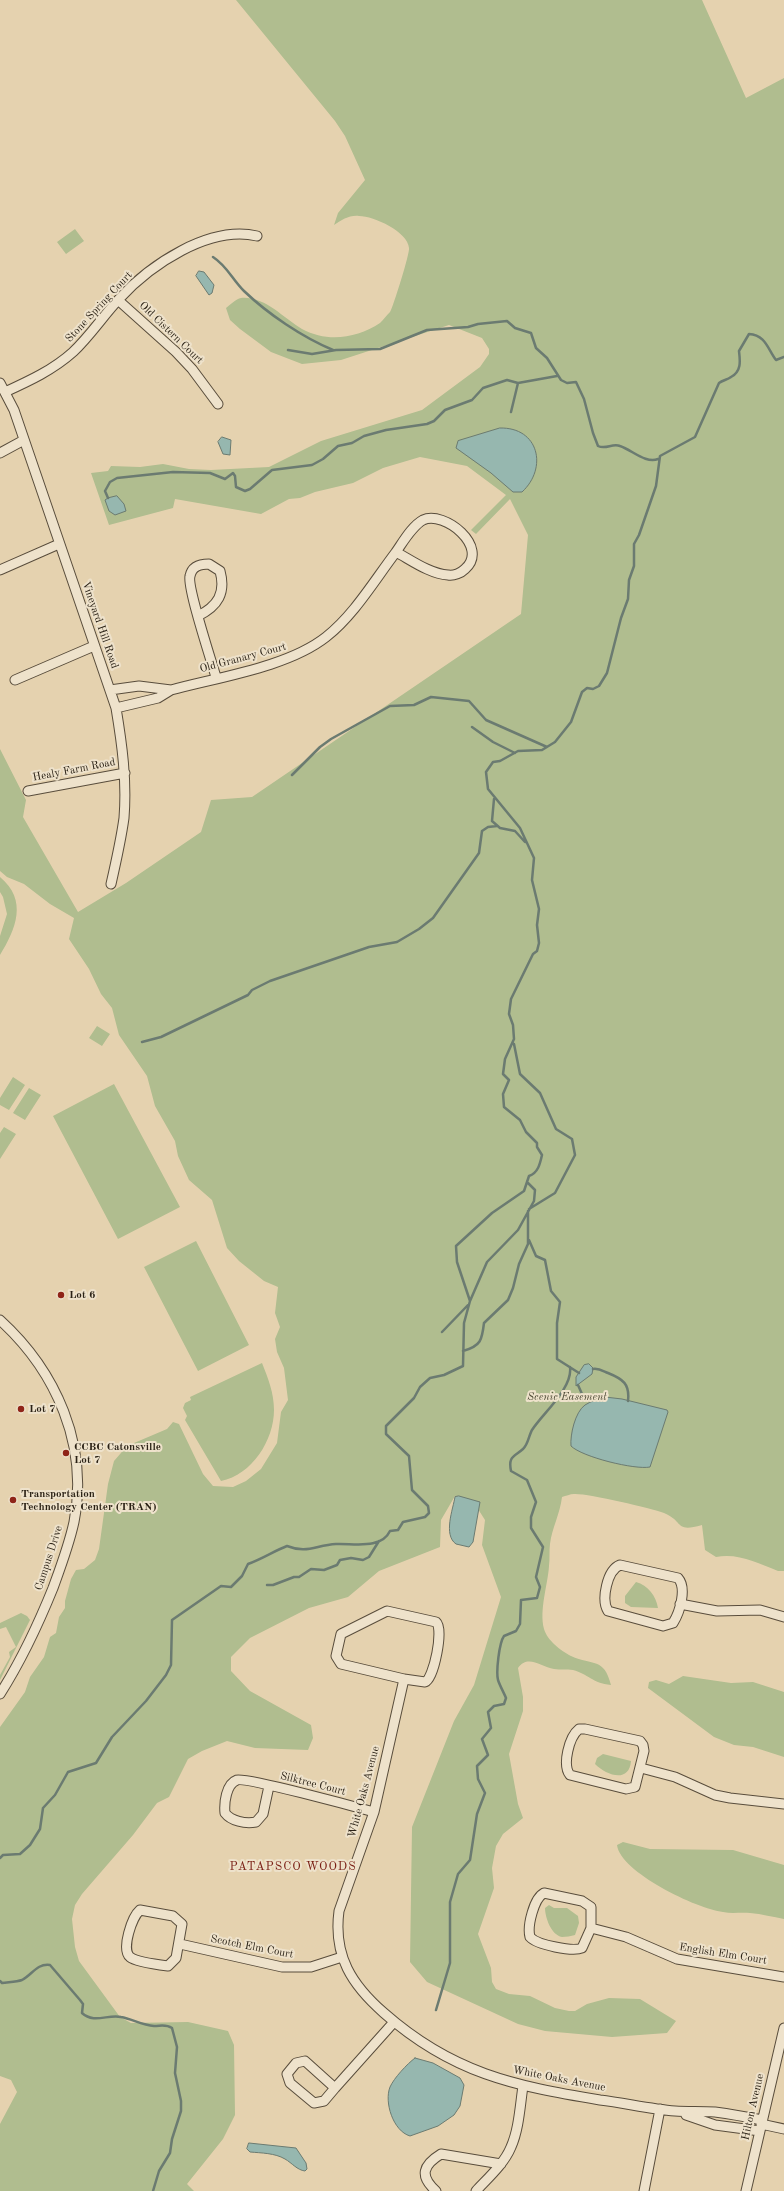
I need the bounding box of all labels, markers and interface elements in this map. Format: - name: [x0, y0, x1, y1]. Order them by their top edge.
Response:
- street label: Stone Spring Court: [63, 269, 135, 345]
- street label: Old Cistern Court: [136, 299, 206, 367]
- street label: Vineyard Hill Road: [79, 580, 121, 670]
- street label: Old Granary Court: [198, 640, 288, 676]
- street label: Healy Farm Road: [31, 756, 117, 784]
- place label: Lot 6: [69, 1288, 95, 1302]
- marker: Lot 6: [56, 1290, 66, 1300]
- park label: Scenic Easement: [527, 1390, 607, 1404]
- place label: Lot 7: [29, 1402, 55, 1416]
- marker: Lot 7: [16, 1404, 26, 1414]
- place label: CCBC Catonsville Lot 7: [74, 1440, 161, 1466]
- marker: CCBC Catonsville Lot 7: [61, 1448, 71, 1458]
- place label: Transportation Technology Center (TRAN): [21, 1487, 157, 1513]
- marker: Transportation Technology Center (TRAN): [8, 1495, 18, 1505]
- street label: Campus Drive: [32, 1524, 66, 1592]
- street label: White Oaks Avenue: [345, 1745, 383, 1839]
- street label: Silktree Court: [279, 1769, 347, 1799]
- district label: PATAPSCO WOODS: [229, 1860, 357, 1874]
- street label: Scotch Elm Court: [209, 1932, 295, 1962]
- street label: English Elm Court: [678, 1941, 768, 1967]
- street label: White Oaks Avenue: [511, 2064, 607, 2094]
- street label: Hilton Avenue: [739, 2072, 767, 2142]

